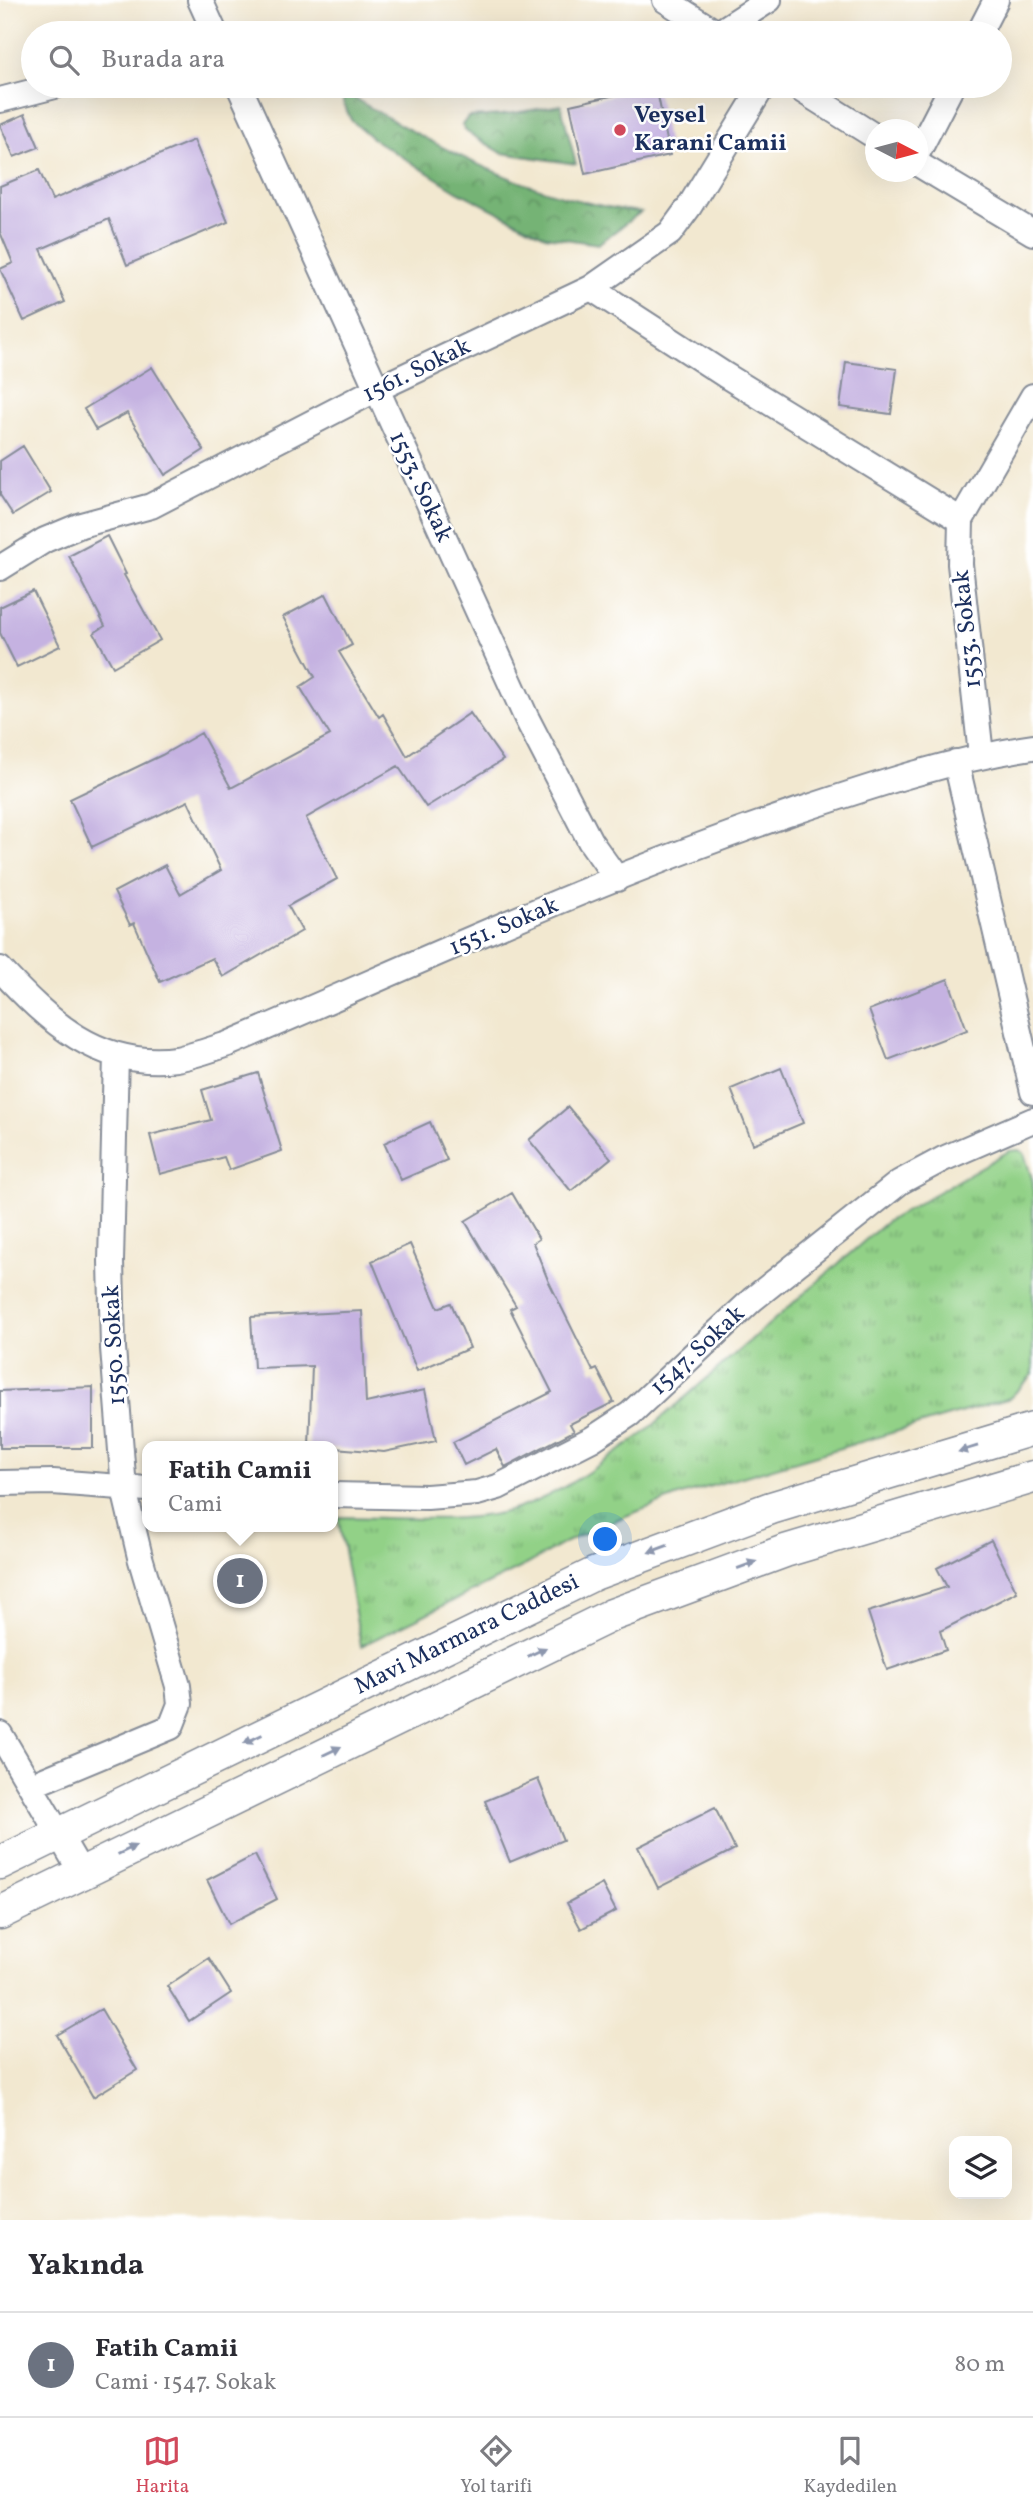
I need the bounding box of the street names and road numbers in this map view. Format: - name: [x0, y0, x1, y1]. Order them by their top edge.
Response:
- street label: 1561. Sokak: [357, 330, 477, 412]
- street label: 1553. Sokak: [379, 426, 461, 548]
- street label: 1553. Sokak: [945, 568, 991, 690]
- street label: 1551. Sokak: [444, 889, 564, 965]
- street label: 1550. Sokak: [95, 1284, 135, 1406]
- street label: 1547. Sokak: [643, 1298, 753, 1404]
- street label: Mavi Marmara Caddesi: [349, 1566, 585, 1704]

